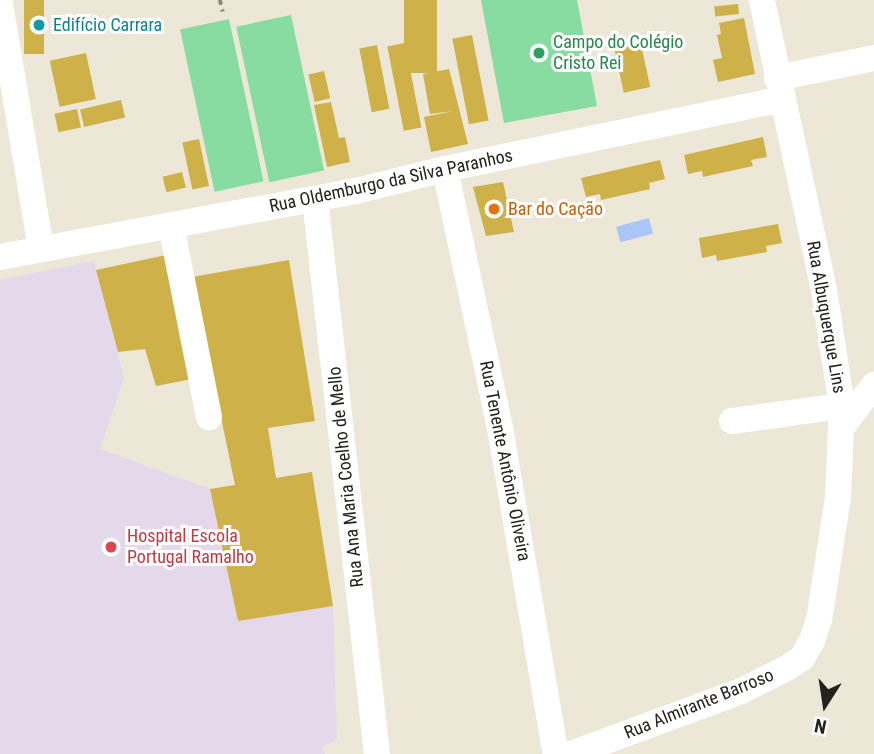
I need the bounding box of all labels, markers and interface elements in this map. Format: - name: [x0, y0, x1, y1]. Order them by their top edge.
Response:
- place label: Edifício Carrara: [53, 14, 162, 36]
- marker: Edifício Carrara: [31, 17, 47, 33]
- place label: Campo do Colégio Cristo Rei: [553, 32, 683, 74]
- marker: Campo do Colégio Cristo Rei: [531, 45, 547, 61]
- street label: Rua Oldemburgo da Silva Paranhos: [267, 145, 515, 217]
- place label: Bar do Cação: [508, 198, 603, 220]
- marker: Bar do Cação: [486, 201, 502, 217]
- street label: Rua Albuquerque Lins: [802, 239, 850, 395]
- street label: Rua Tenente Antônio Oliveira: [475, 359, 535, 563]
- street label: Rua Ana Maria Coelho de Mello: [324, 366, 368, 588]
- place label: Hospital Escola Portugal Ramalho: [127, 526, 254, 568]
- marker: Hospital Escola Portugal Ramalho: [101, 537, 121, 557]
- street label: Rua Almirante Barroso: [621, 664, 777, 744]
- north arrow: [790, 670, 860, 740]
- text: N: [812, 714, 829, 738]

